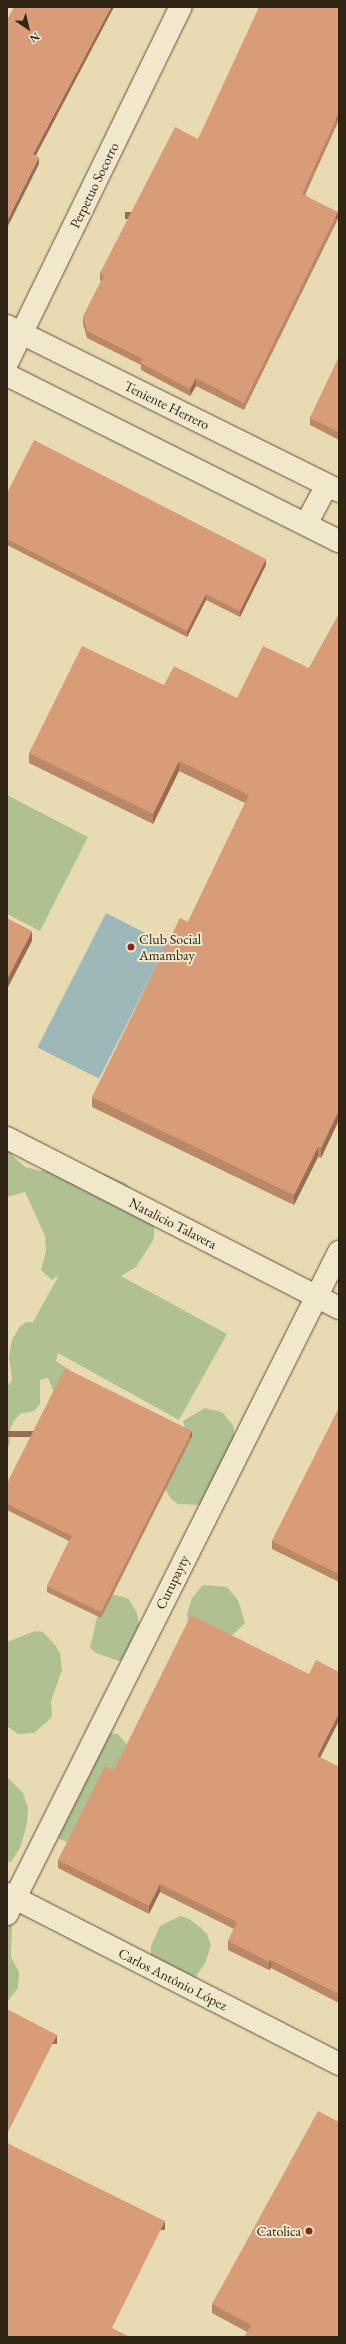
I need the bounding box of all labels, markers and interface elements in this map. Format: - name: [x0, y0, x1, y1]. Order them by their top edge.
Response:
- north arrow: [8, 8, 48, 48]
- text: N: [27, 30, 43, 46]
- street label: Perpetuo Socorro: [66, 139, 122, 231]
- street label: Teniente Herrero: [122, 377, 212, 433]
- place label: Club Social Amambay: [139, 931, 201, 964]
- marker: Club Social Amambay: [126, 942, 136, 952]
- street label: Natalicio Talavera: [126, 1194, 220, 1252]
- street label: Curupayty: [152, 1552, 192, 1612]
- street label: Carlos Antônio López: [116, 1944, 230, 2014]
- place label: Catolica: [256, 2223, 301, 2239]
- marker: Catolica: [304, 2226, 314, 2236]

